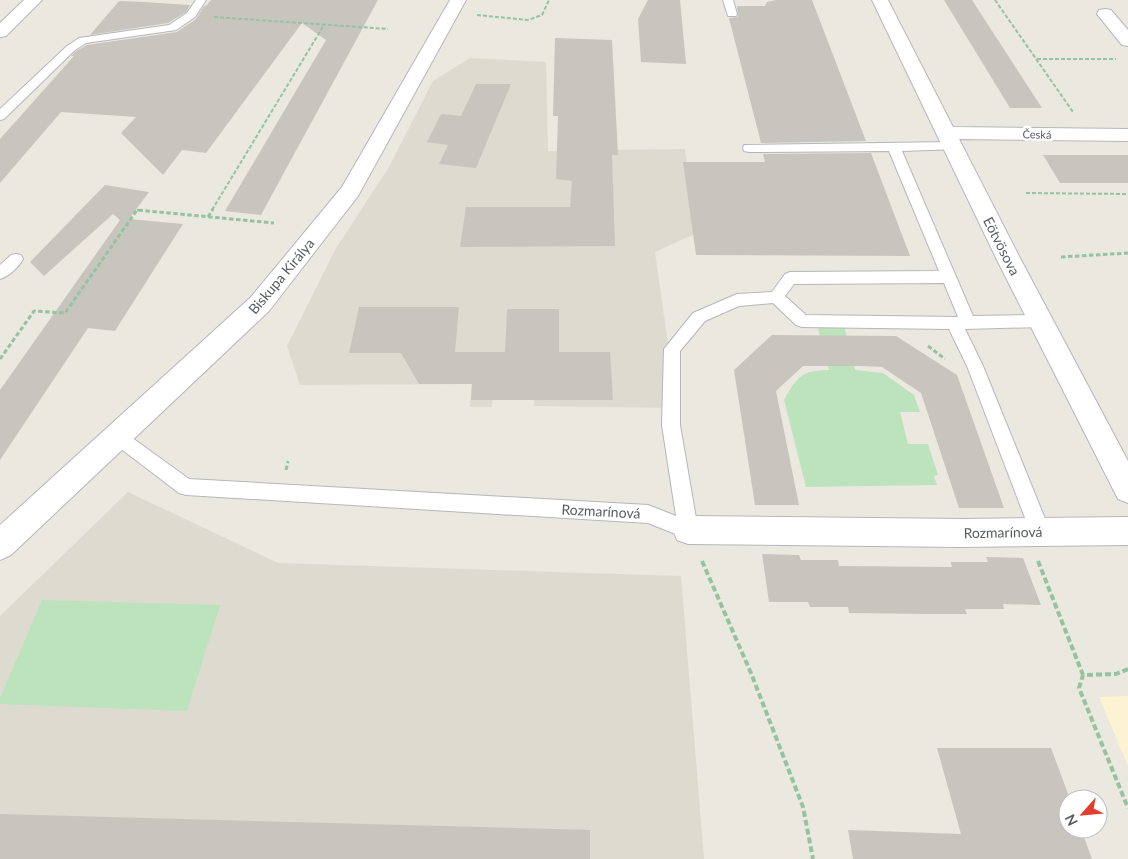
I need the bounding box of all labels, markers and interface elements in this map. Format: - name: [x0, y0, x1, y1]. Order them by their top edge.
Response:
- street label: Česká: [1022, 127, 1052, 141]
- street label: Eötvösova: [980, 214, 1024, 278]
- street label: Biskupa Királya: [244, 235, 318, 317]
- street label: Rozmarínová: [561, 500, 641, 522]
- street label: Rozmarínová: [963, 523, 1043, 541]
- north arrow: [1058, 789, 1108, 839]
- text: N: [1061, 811, 1081, 829]

